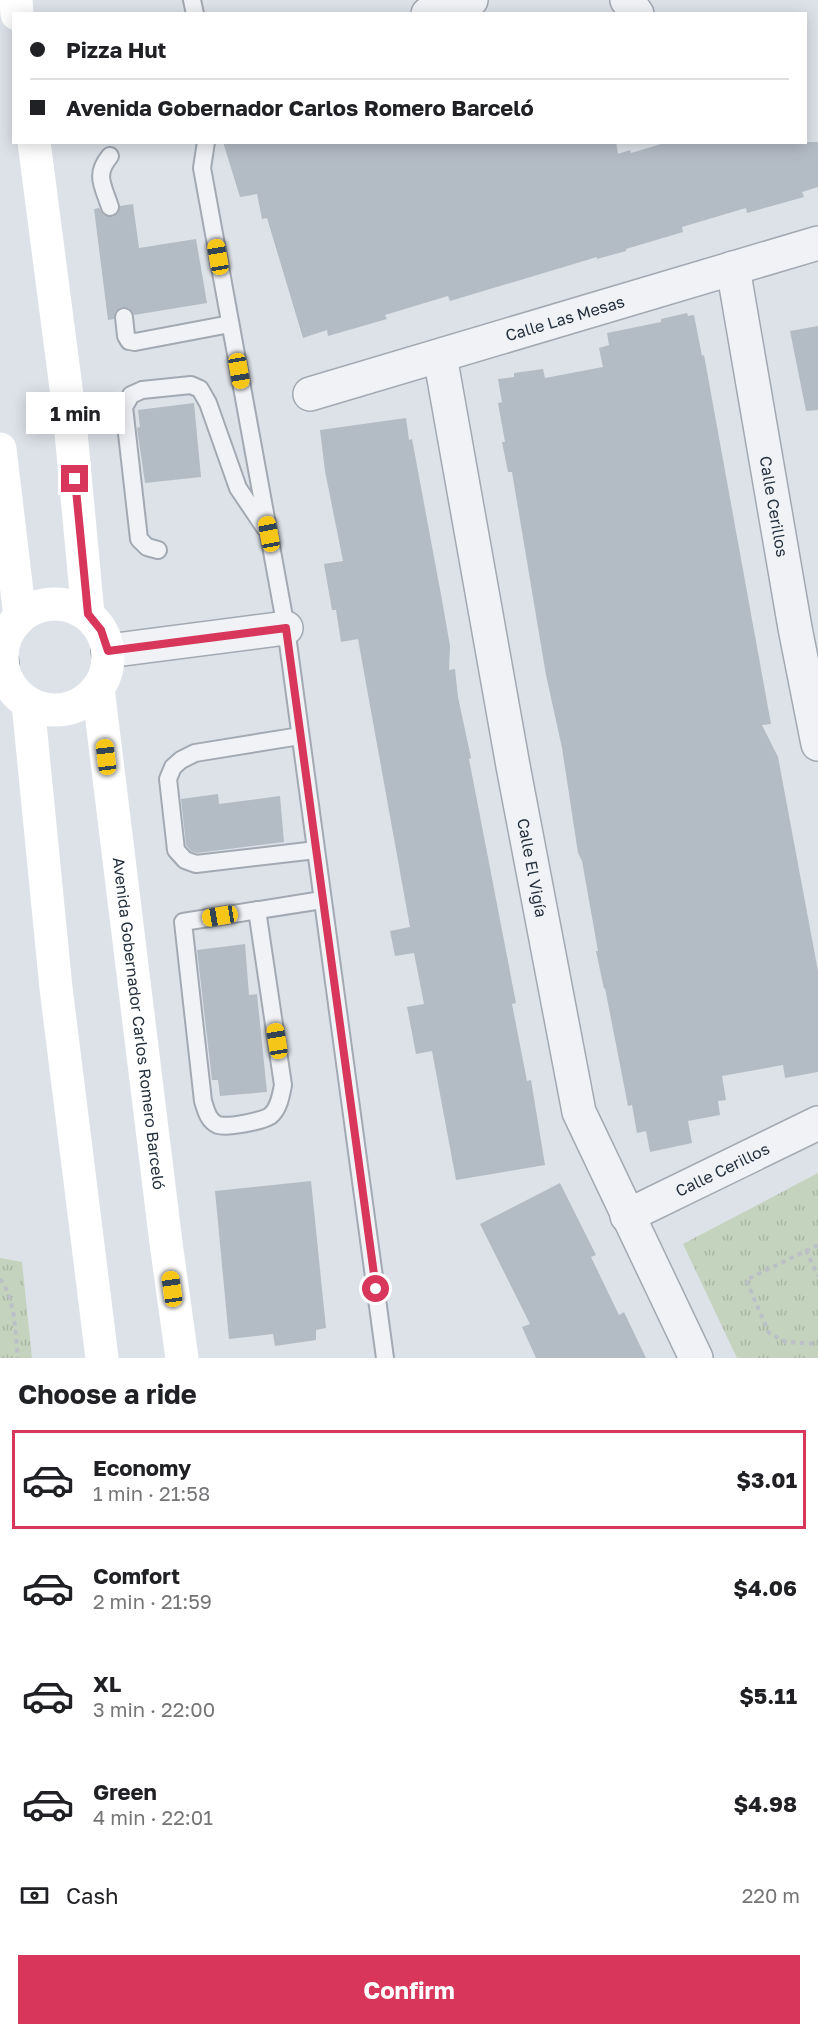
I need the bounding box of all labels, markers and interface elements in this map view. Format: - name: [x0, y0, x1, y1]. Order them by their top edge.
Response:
- text: Pizza Hut: [66, 36, 166, 63]
- text: Avenida Gobernador Carlos Romero Barceló: [66, 94, 534, 121]
- car: [206, 238, 230, 276]
- street label: Calle Las Mesas: [503, 291, 627, 345]
- car: [227, 352, 251, 390]
- callout: 1 min: [26, 392, 124, 434]
- text: 1 min: [50, 401, 101, 425]
- street label: Calle Cerillos: [756, 454, 793, 559]
- route end: [61, 465, 88, 492]
- car: [257, 515, 281, 553]
- car: [95, 738, 117, 776]
- street label: Calle El Vigía: [513, 817, 552, 919]
- street label: Avenida Gobernador Carlos Romero Barceló: [109, 856, 169, 1191]
- car: [201, 904, 239, 928]
- car: [265, 1022, 289, 1060]
- street label: Calle Cerillos: [672, 1138, 773, 1201]
- car: [161, 1270, 183, 1308]
- route start: [362, 1275, 389, 1302]
- text: Choose a ride: [18, 1378, 197, 1410]
- icon: car: [21, 1453, 75, 1507]
- text: Economy: [93, 1454, 191, 1481]
- text: $3.01: [736, 1466, 797, 1493]
- text: 1 min · 21:58: [93, 1481, 210, 1505]
- icon: car: [21, 1561, 75, 1615]
- text: Comfort: [93, 1562, 180, 1589]
- text: $4.06: [733, 1574, 797, 1601]
- text: 2 min · 21:59: [93, 1589, 212, 1613]
- icon: car: [21, 1669, 75, 1723]
- text: XL: [93, 1670, 121, 1697]
- text: $5.11: [739, 1682, 797, 1709]
- text: 3 min · 22:00: [93, 1697, 215, 1721]
- icon: car: [21, 1777, 75, 1831]
- text: Green: [93, 1778, 157, 1805]
- text: $4.98: [733, 1790, 797, 1817]
- text: 4 min · 22:01: [93, 1805, 213, 1829]
- icon: cash: [18, 1879, 51, 1912]
- text: Cash: [66, 1882, 119, 1909]
- text: 220 m: [742, 1883, 800, 1907]
- button: Confirm: [18, 1955, 800, 2024]

